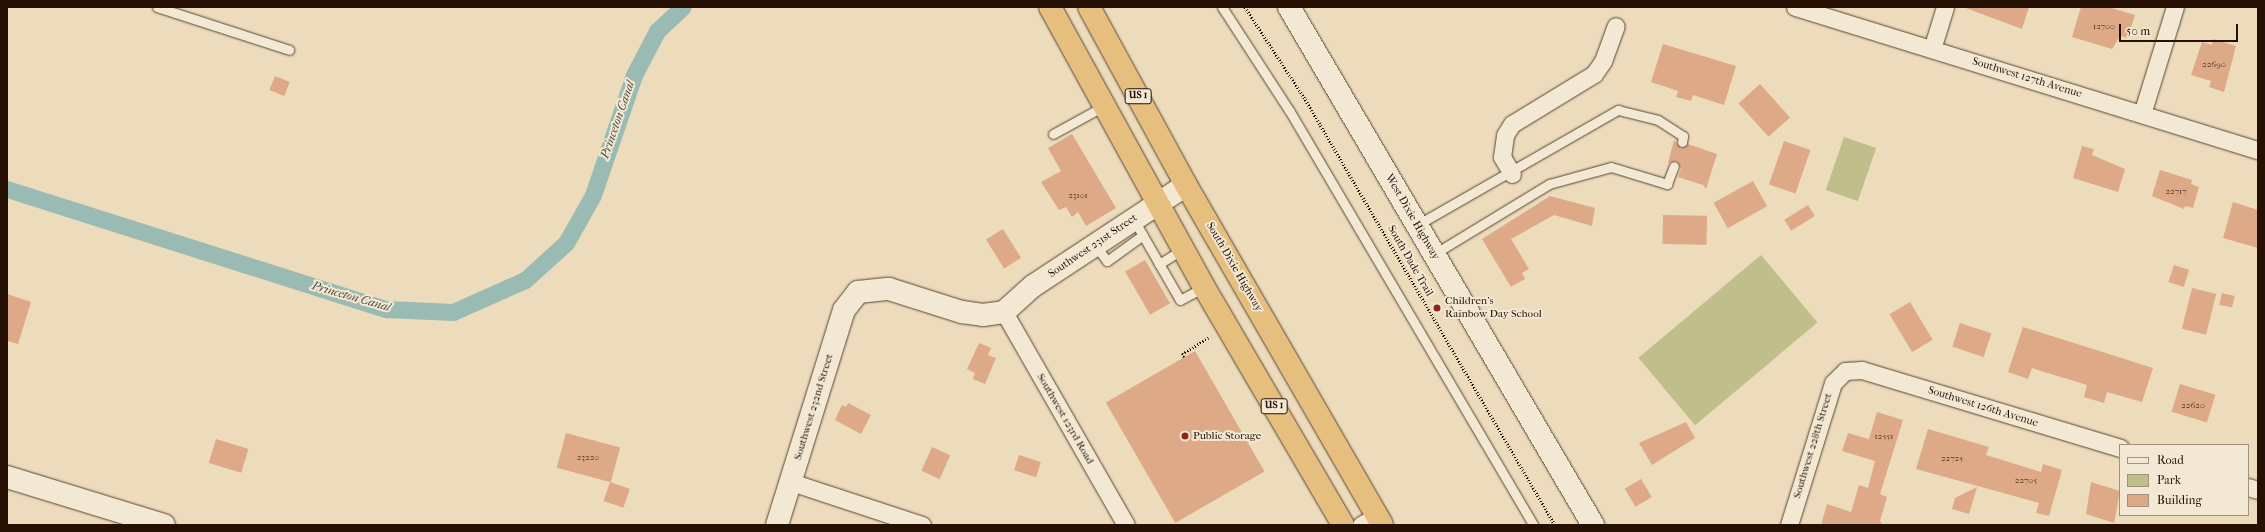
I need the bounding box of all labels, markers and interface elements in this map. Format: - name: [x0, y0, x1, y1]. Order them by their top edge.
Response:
- scale bar: [2121, 16, 2240, 42]
- house number: 12700: [2093, 21, 2115, 31]
- text: 50 m: [2126, 24, 2150, 38]
- street label: Southwest 127th Avenue: [1971, 55, 2083, 101]
- house number: 22690: [2202, 59, 2226, 69]
- water label: Princeton Canal: [598, 79, 638, 161]
- road number: US 1: [1124, 88, 1152, 104]
- street label: West Dixie Highway: [1382, 172, 1442, 262]
- house number: 22717: [2165, 186, 2187, 196]
- house number: 23101: [1068, 190, 1088, 200]
- street label: Southwest 231st Street: [1046, 211, 1140, 281]
- street label: South Dixie Highway: [1203, 220, 1265, 314]
- street label: South Dade Trail: [1384, 223, 1436, 299]
- water label: Princeton Canal: [310, 279, 392, 315]
- place label: Children's Rainbow Day School: [1445, 295, 1542, 321]
- marker: Children's Rainbow Day School: [1432, 303, 1442, 313]
- street label: Southwest 232nd Street: [792, 352, 836, 462]
- street label: Southwest 123rd Road: [1034, 371, 1096, 467]
- street label: Southwest 126th Avenue: [1926, 384, 2040, 430]
- street label: Southwest 228th Street: [1791, 392, 1835, 500]
- road number: US 1: [1260, 398, 1288, 414]
- house number: 22620: [2181, 400, 2205, 410]
- place label: Public Storage: [1193, 429, 1261, 443]
- marker: Public Storage: [1180, 431, 1190, 441]
- house number: 12551: [1875, 431, 1893, 441]
- legend: [2119, 444, 2249, 516]
- house number: 23220: [577, 452, 599, 462]
- house number: 22725: [1941, 453, 1963, 463]
- text: Road: [2157, 453, 2184, 467]
- text: Park: [2157, 473, 2181, 487]
- house number: 22705: [2015, 475, 2037, 485]
- text: Building: [2157, 493, 2202, 507]

